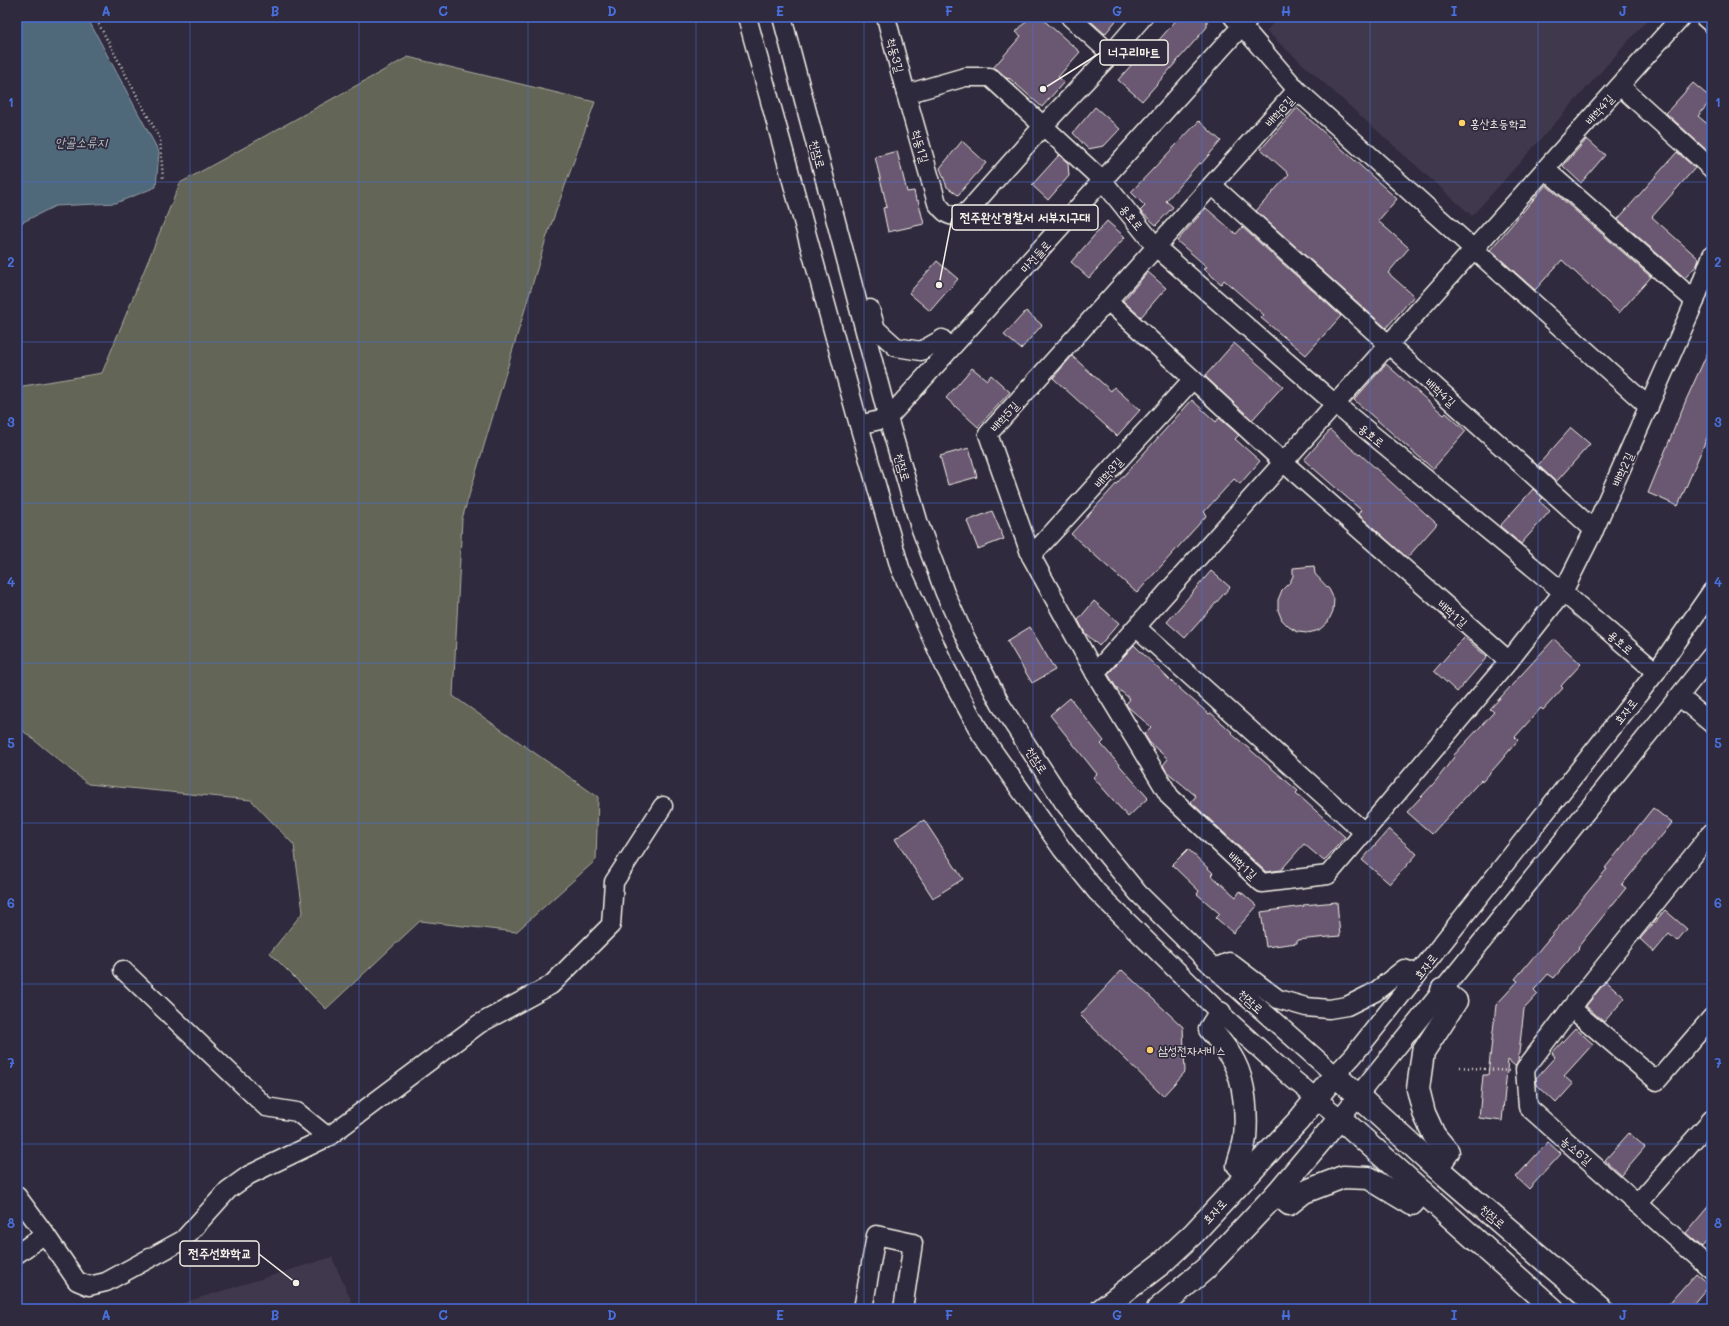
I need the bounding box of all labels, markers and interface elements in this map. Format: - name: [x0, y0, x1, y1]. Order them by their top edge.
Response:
- text: A: [101, 2, 111, 19]
- text: B: [271, 2, 280, 19]
- text: C: [438, 2, 448, 19]
- text: D: [607, 2, 617, 19]
- text: E: [776, 2, 784, 19]
- text: F: [945, 2, 953, 19]
- text: G: [1112, 2, 1122, 19]
- text: H: [1281, 2, 1291, 19]
- text: I: [1451, 2, 1458, 19]
- text: J: [1619, 2, 1627, 19]
- street label: 척동3길: [884, 36, 908, 75]
- callout: 너구리마트: [1100, 40, 1168, 65]
- text: 너구리마트: [1108, 43, 1161, 60]
- street label: 배학4길: [1581, 90, 1617, 128]
- street label: 배학6길: [1261, 92, 1297, 130]
- text: 1: [8, 93, 14, 110]
- text: 1: [1715, 93, 1721, 110]
- place label: 홍산초등학교: [1470, 115, 1528, 131]
- marker: 홍산초등학교: [1457, 118, 1467, 128]
- street label: 척동1길: [909, 127, 934, 165]
- water label: 안골소류지: [55, 133, 109, 150]
- street label: 천잠로: [807, 138, 829, 170]
- street label: 용호로: [1117, 201, 1147, 233]
- callout: 전주완산경찰서 서부지구대: [952, 205, 1098, 230]
- text: 전주완산경찰서 서부지구대: [959, 208, 1090, 225]
- street label: 마전들로: [1016, 236, 1054, 276]
- text: 2: [7, 253, 15, 270]
- text: 2: [1714, 253, 1722, 270]
- street label: 배학4길: [1422, 374, 1460, 410]
- street label: 배학5길: [986, 397, 1022, 435]
- text: 3: [7, 413, 15, 430]
- text: 3: [1714, 413, 1722, 430]
- street label: 용호로: [1356, 420, 1388, 450]
- street label: 배학2길: [1607, 449, 1637, 489]
- street label: 천잠로: [891, 451, 915, 483]
- street label: 배학3길: [1090, 453, 1126, 491]
- text: 4: [7, 573, 15, 590]
- text: 4: [1714, 573, 1722, 590]
- street label: 배학1길: [1435, 596, 1471, 631]
- street label: 용호로: [1605, 626, 1637, 658]
- street label: 효자로: [1610, 695, 1640, 727]
- text: 5: [7, 734, 15, 751]
- text: 5: [1714, 734, 1722, 751]
- street label: 천잠로: [1022, 743, 1052, 777]
- street label: 배학1길: [1225, 847, 1261, 883]
- text: 6: [7, 894, 15, 911]
- text: 6: [1714, 894, 1722, 911]
- street label: 효자로: [1410, 950, 1440, 982]
- street label: 천잠로: [1235, 985, 1267, 1017]
- place label: 삼성전자서비스: [1158, 1042, 1226, 1058]
- marker: 삼성전자서비스: [1145, 1045, 1155, 1055]
- text: 7: [7, 1054, 15, 1071]
- text: 7: [1714, 1054, 1722, 1071]
- street label: 농소6길: [1558, 1132, 1596, 1168]
- street label: 효자로: [1198, 1195, 1230, 1227]
- street label: 천잠로: [1477, 1200, 1509, 1232]
- text: 8: [7, 1214, 15, 1231]
- text: 8: [1714, 1214, 1722, 1231]
- callout: 전주선화학교: [180, 1241, 259, 1266]
- text: 전주선화학교: [188, 1244, 251, 1261]
- text: A: [101, 1306, 111, 1323]
- text: B: [271, 1306, 280, 1323]
- text: C: [438, 1306, 448, 1323]
- text: D: [607, 1306, 617, 1323]
- text: E: [776, 1306, 784, 1323]
- text: F: [945, 1306, 953, 1323]
- text: G: [1112, 1306, 1122, 1323]
- text: H: [1281, 1306, 1291, 1323]
- text: I: [1451, 1306, 1458, 1323]
- text: J: [1619, 1306, 1627, 1323]

